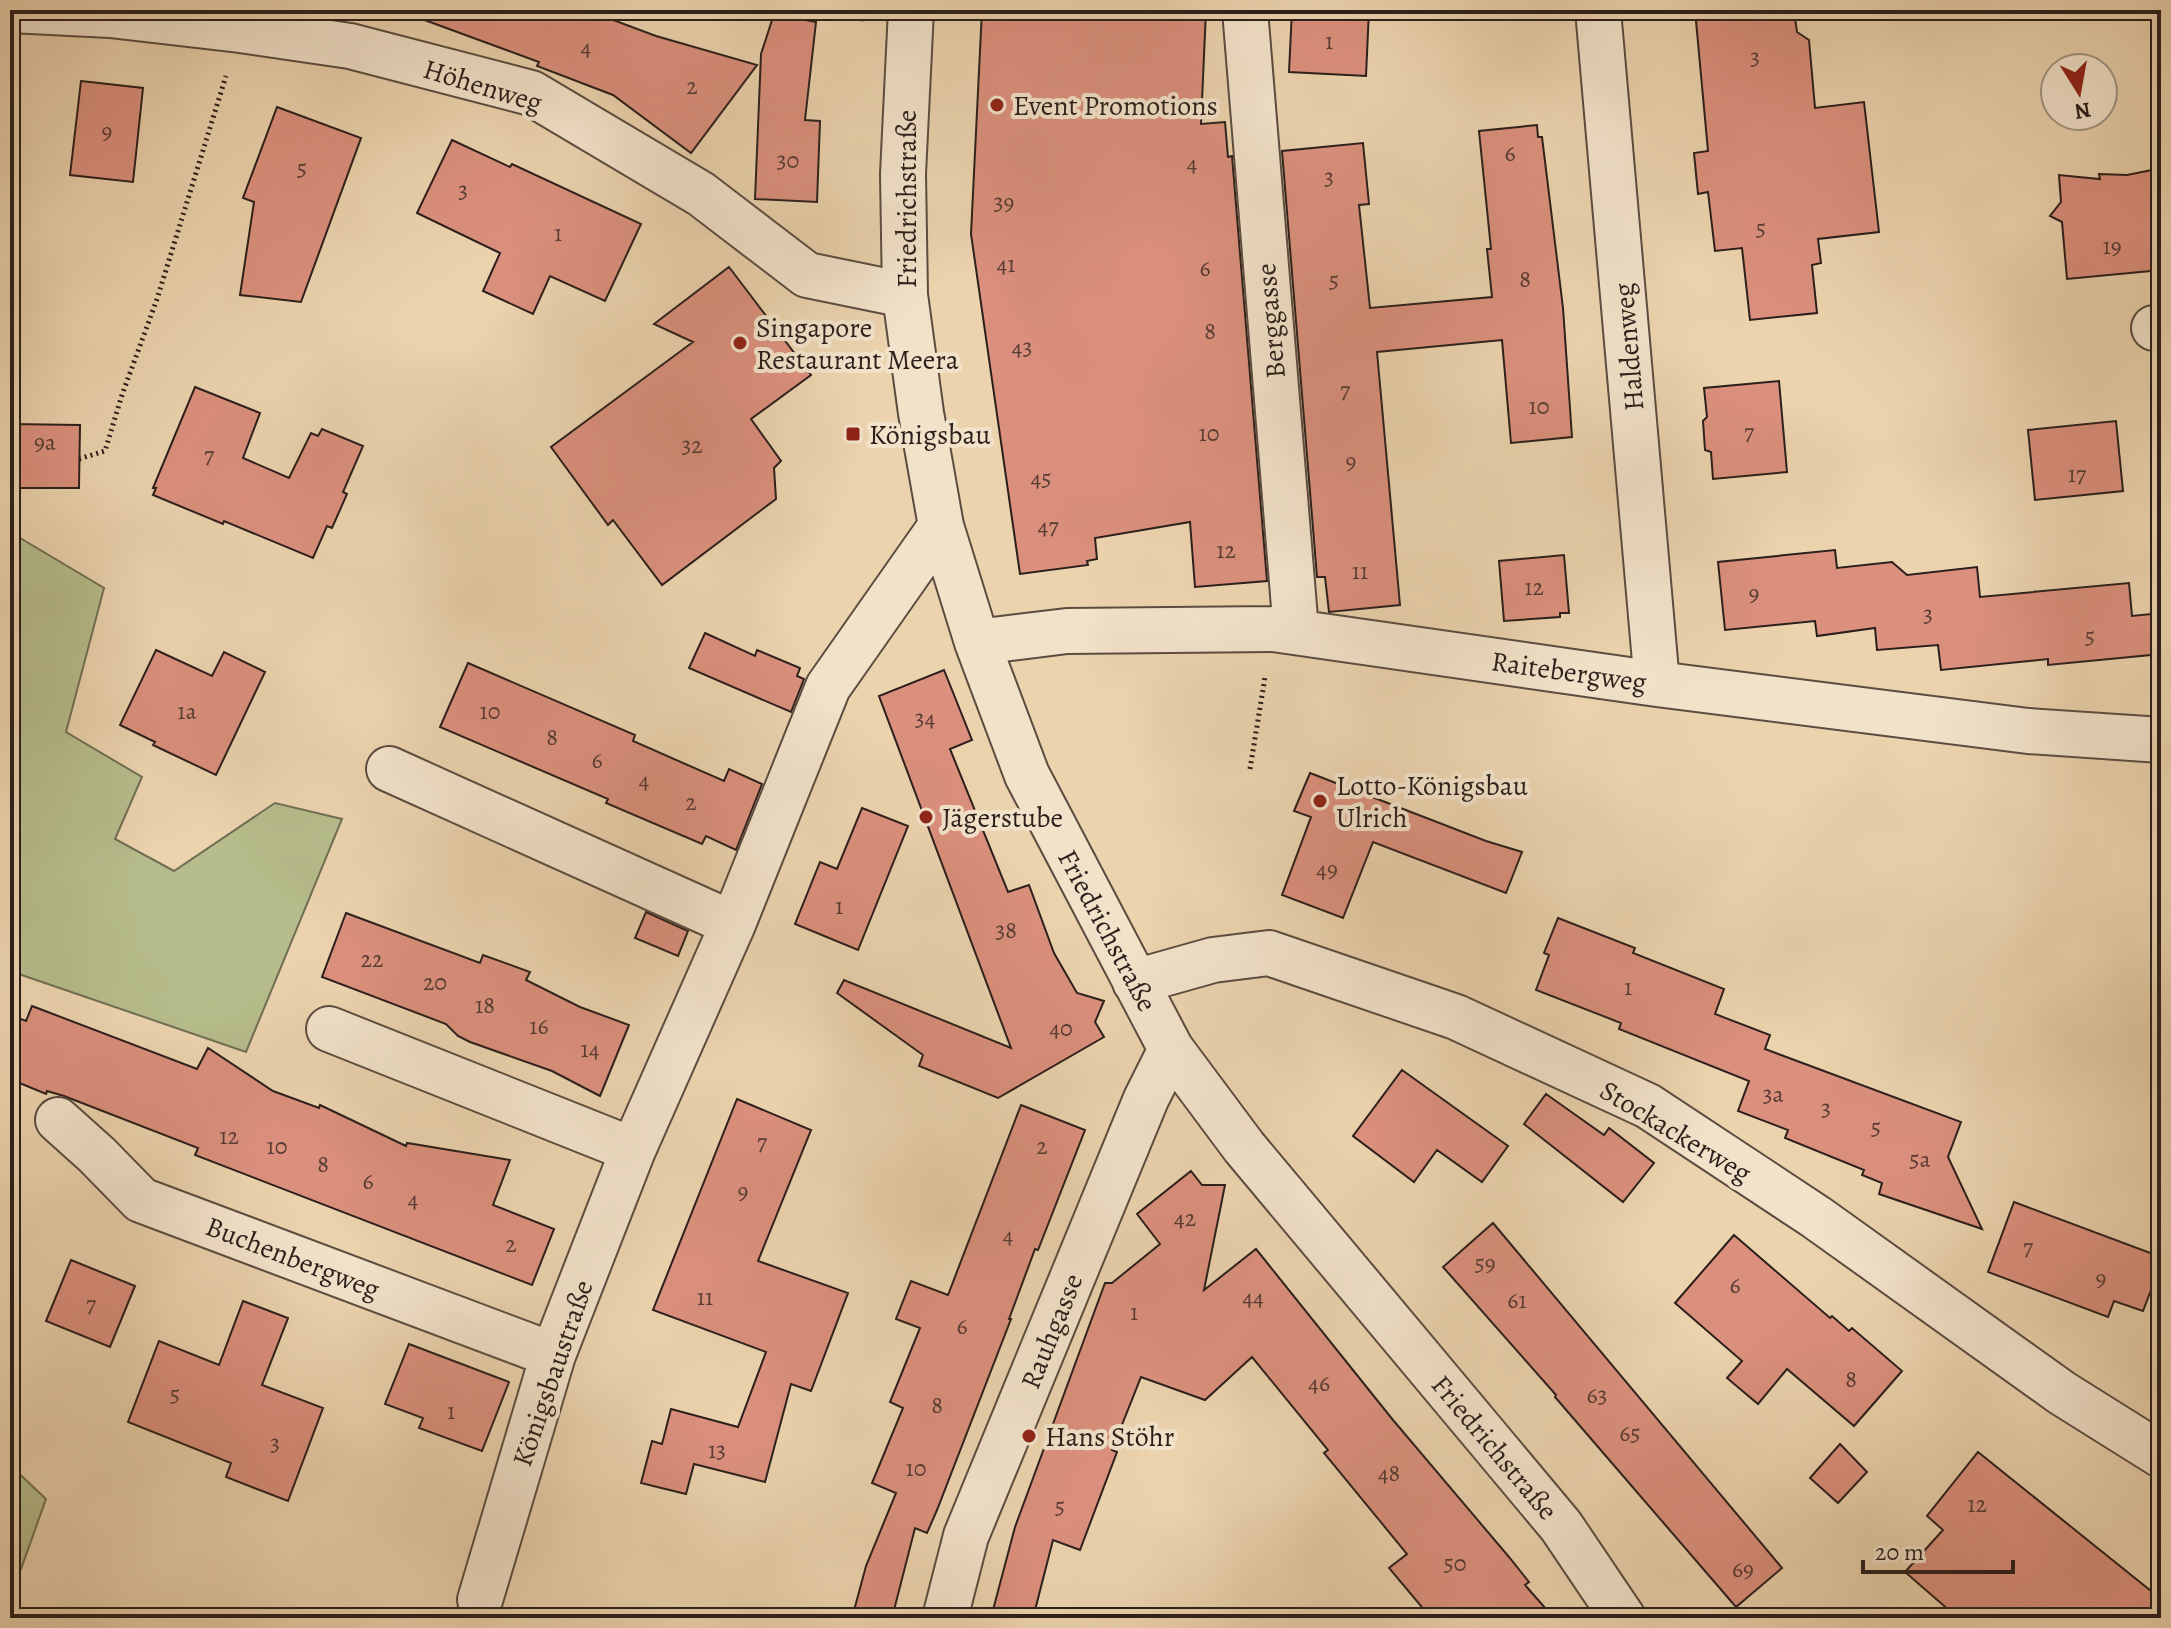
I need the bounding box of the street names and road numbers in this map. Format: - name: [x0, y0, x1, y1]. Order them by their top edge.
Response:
- street label: Höhenweg: [419, 50, 547, 122]
- street label: Friedrichstraße: [888, 110, 926, 288]
- street label: Berggasse: [1247, 262, 1295, 380]
- street label: Haldenweg: [1604, 281, 1654, 413]
- street label: Raitebergweg: [1489, 642, 1649, 702]
- street label: Friedrichstraße: [1048, 843, 1166, 1018]
- street label: Stockackerweg: [1592, 1072, 1758, 1192]
- street label: Buchenbergweg: [200, 1207, 385, 1309]
- street label: Rauhgasse: [1012, 1268, 1092, 1395]
- street label: Königsbaustraße: [503, 1275, 603, 1472]
- street label: Friedrichstraße: [1422, 1367, 1566, 1528]

